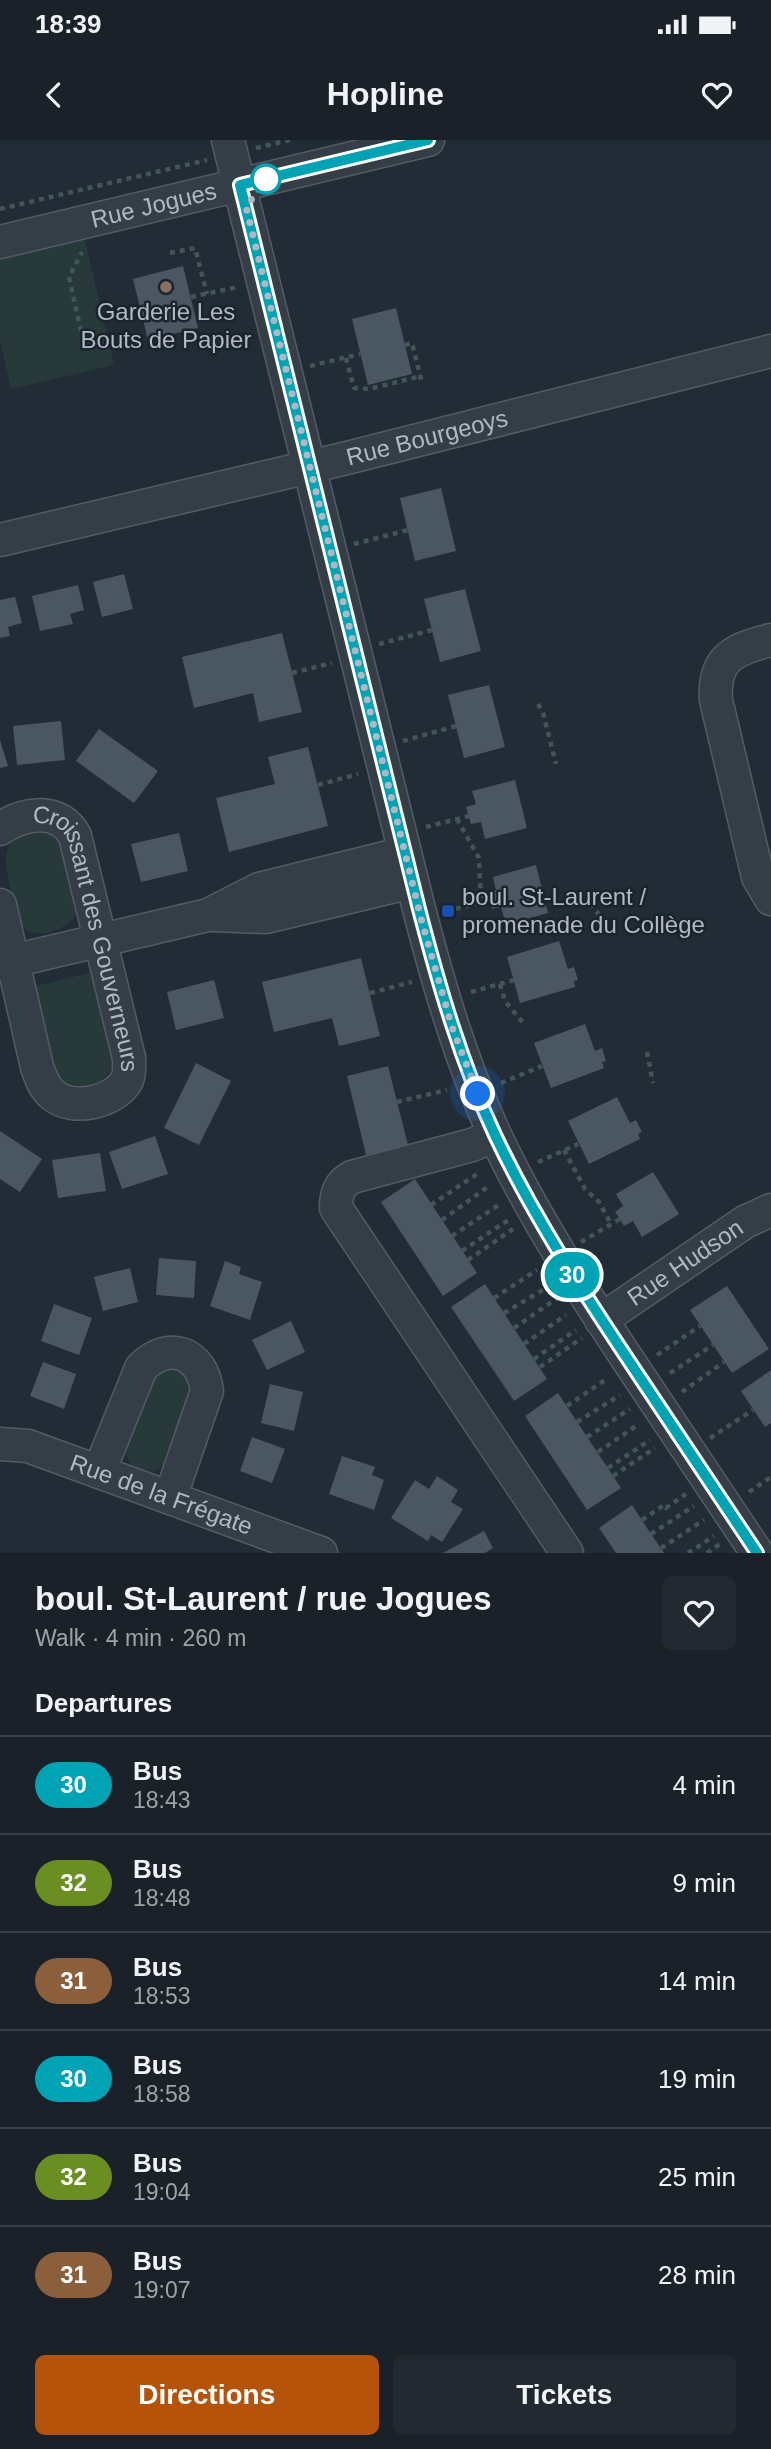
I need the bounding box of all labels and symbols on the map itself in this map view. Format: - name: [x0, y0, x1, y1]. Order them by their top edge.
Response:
- unlabelled marker: [251, 164, 281, 194]
- street label: Rue Jogues: [88, 177, 219, 233]
- marker: Garderie Les Bouts de Papier: [158, 279, 174, 295]
- place label: Garderie Les Bouts de Papier: [81, 298, 251, 353]
- street label: Rue Bourgeoys: [343, 404, 510, 471]
- street label: Croissant des Gouverneurs: [33, 801, 143, 1072]
- place label: boul. St-Laurent / promenade du Collège: [462, 883, 705, 938]
- marker: boul. St-Laurent / promenade du Collège: [440, 903, 456, 919]
- your location: [460, 1076, 495, 1111]
- street label: Rue Hudson: [622, 1213, 748, 1311]
- line badge: 30: [540, 1252, 604, 1298]
- street label: Rue de la Frégate: [67, 1449, 256, 1540]

